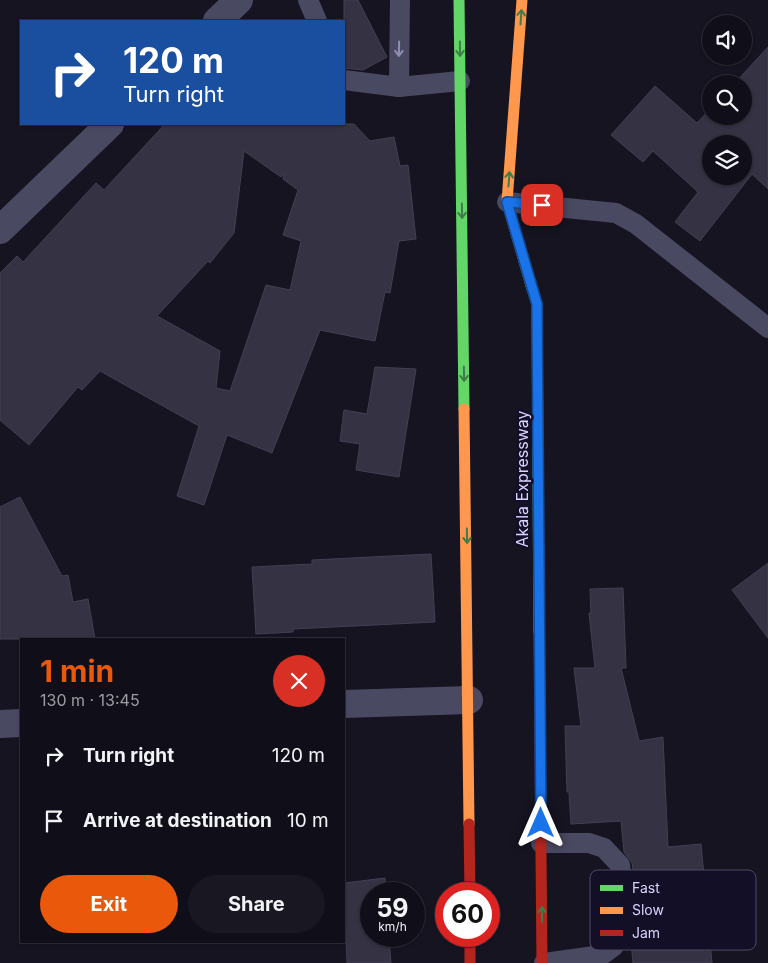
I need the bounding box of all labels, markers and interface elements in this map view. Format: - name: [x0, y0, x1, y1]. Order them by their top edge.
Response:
- one-way arrow: [516, 9, 526, 25]
- map controls: [702, 15, 752, 185]
- button: sound: [702, 15, 752, 65]
- text: 120 m: [123, 39, 224, 81]
- icon: right: [40, 40, 105, 105]
- one-way arrow: [394, 40, 404, 56]
- one-way arrow: [455, 40, 465, 56]
- button: search: [702, 75, 752, 125]
- text: Turn right: [123, 81, 224, 107]
- button: layers: [702, 135, 752, 185]
- one-way arrow: [504, 171, 514, 187]
- pin: [521, 184, 563, 226]
- icon: arrive: [528, 191, 556, 219]
- one-way arrow: [457, 202, 467, 219]
- one-way arrow: [459, 365, 469, 381]
- street label: Akala Expressway: [512, 410, 532, 548]
- one-way arrow: [462, 528, 471, 544]
- text: 1 min: [40, 653, 114, 689]
- button: close: [273, 655, 325, 707]
- text: 130 m · 13:45: [40, 690, 140, 710]
- icon: right: [40, 742, 68, 770]
- text: Turn right: [83, 744, 174, 767]
- text: 120 m: [272, 744, 325, 767]
- position arrow: [514, 796, 566, 848]
- icon: arrive: [40, 807, 68, 835]
- text: Arrive at destination: [83, 809, 272, 832]
- text: 10 m: [287, 809, 329, 832]
- legend: [590, 870, 756, 950]
- button: Exit: [40, 875, 178, 933]
- button: Share: [188, 875, 325, 933]
- text: Fast: [632, 879, 660, 896]
- speed limit sign: 60: [435, 882, 500, 947]
- text: 59: [376, 893, 409, 923]
- text: Slow: [632, 901, 664, 918]
- one-way arrow: [537, 907, 547, 923]
- text: km/h: [378, 919, 407, 934]
- text: Jam: [632, 924, 660, 941]

